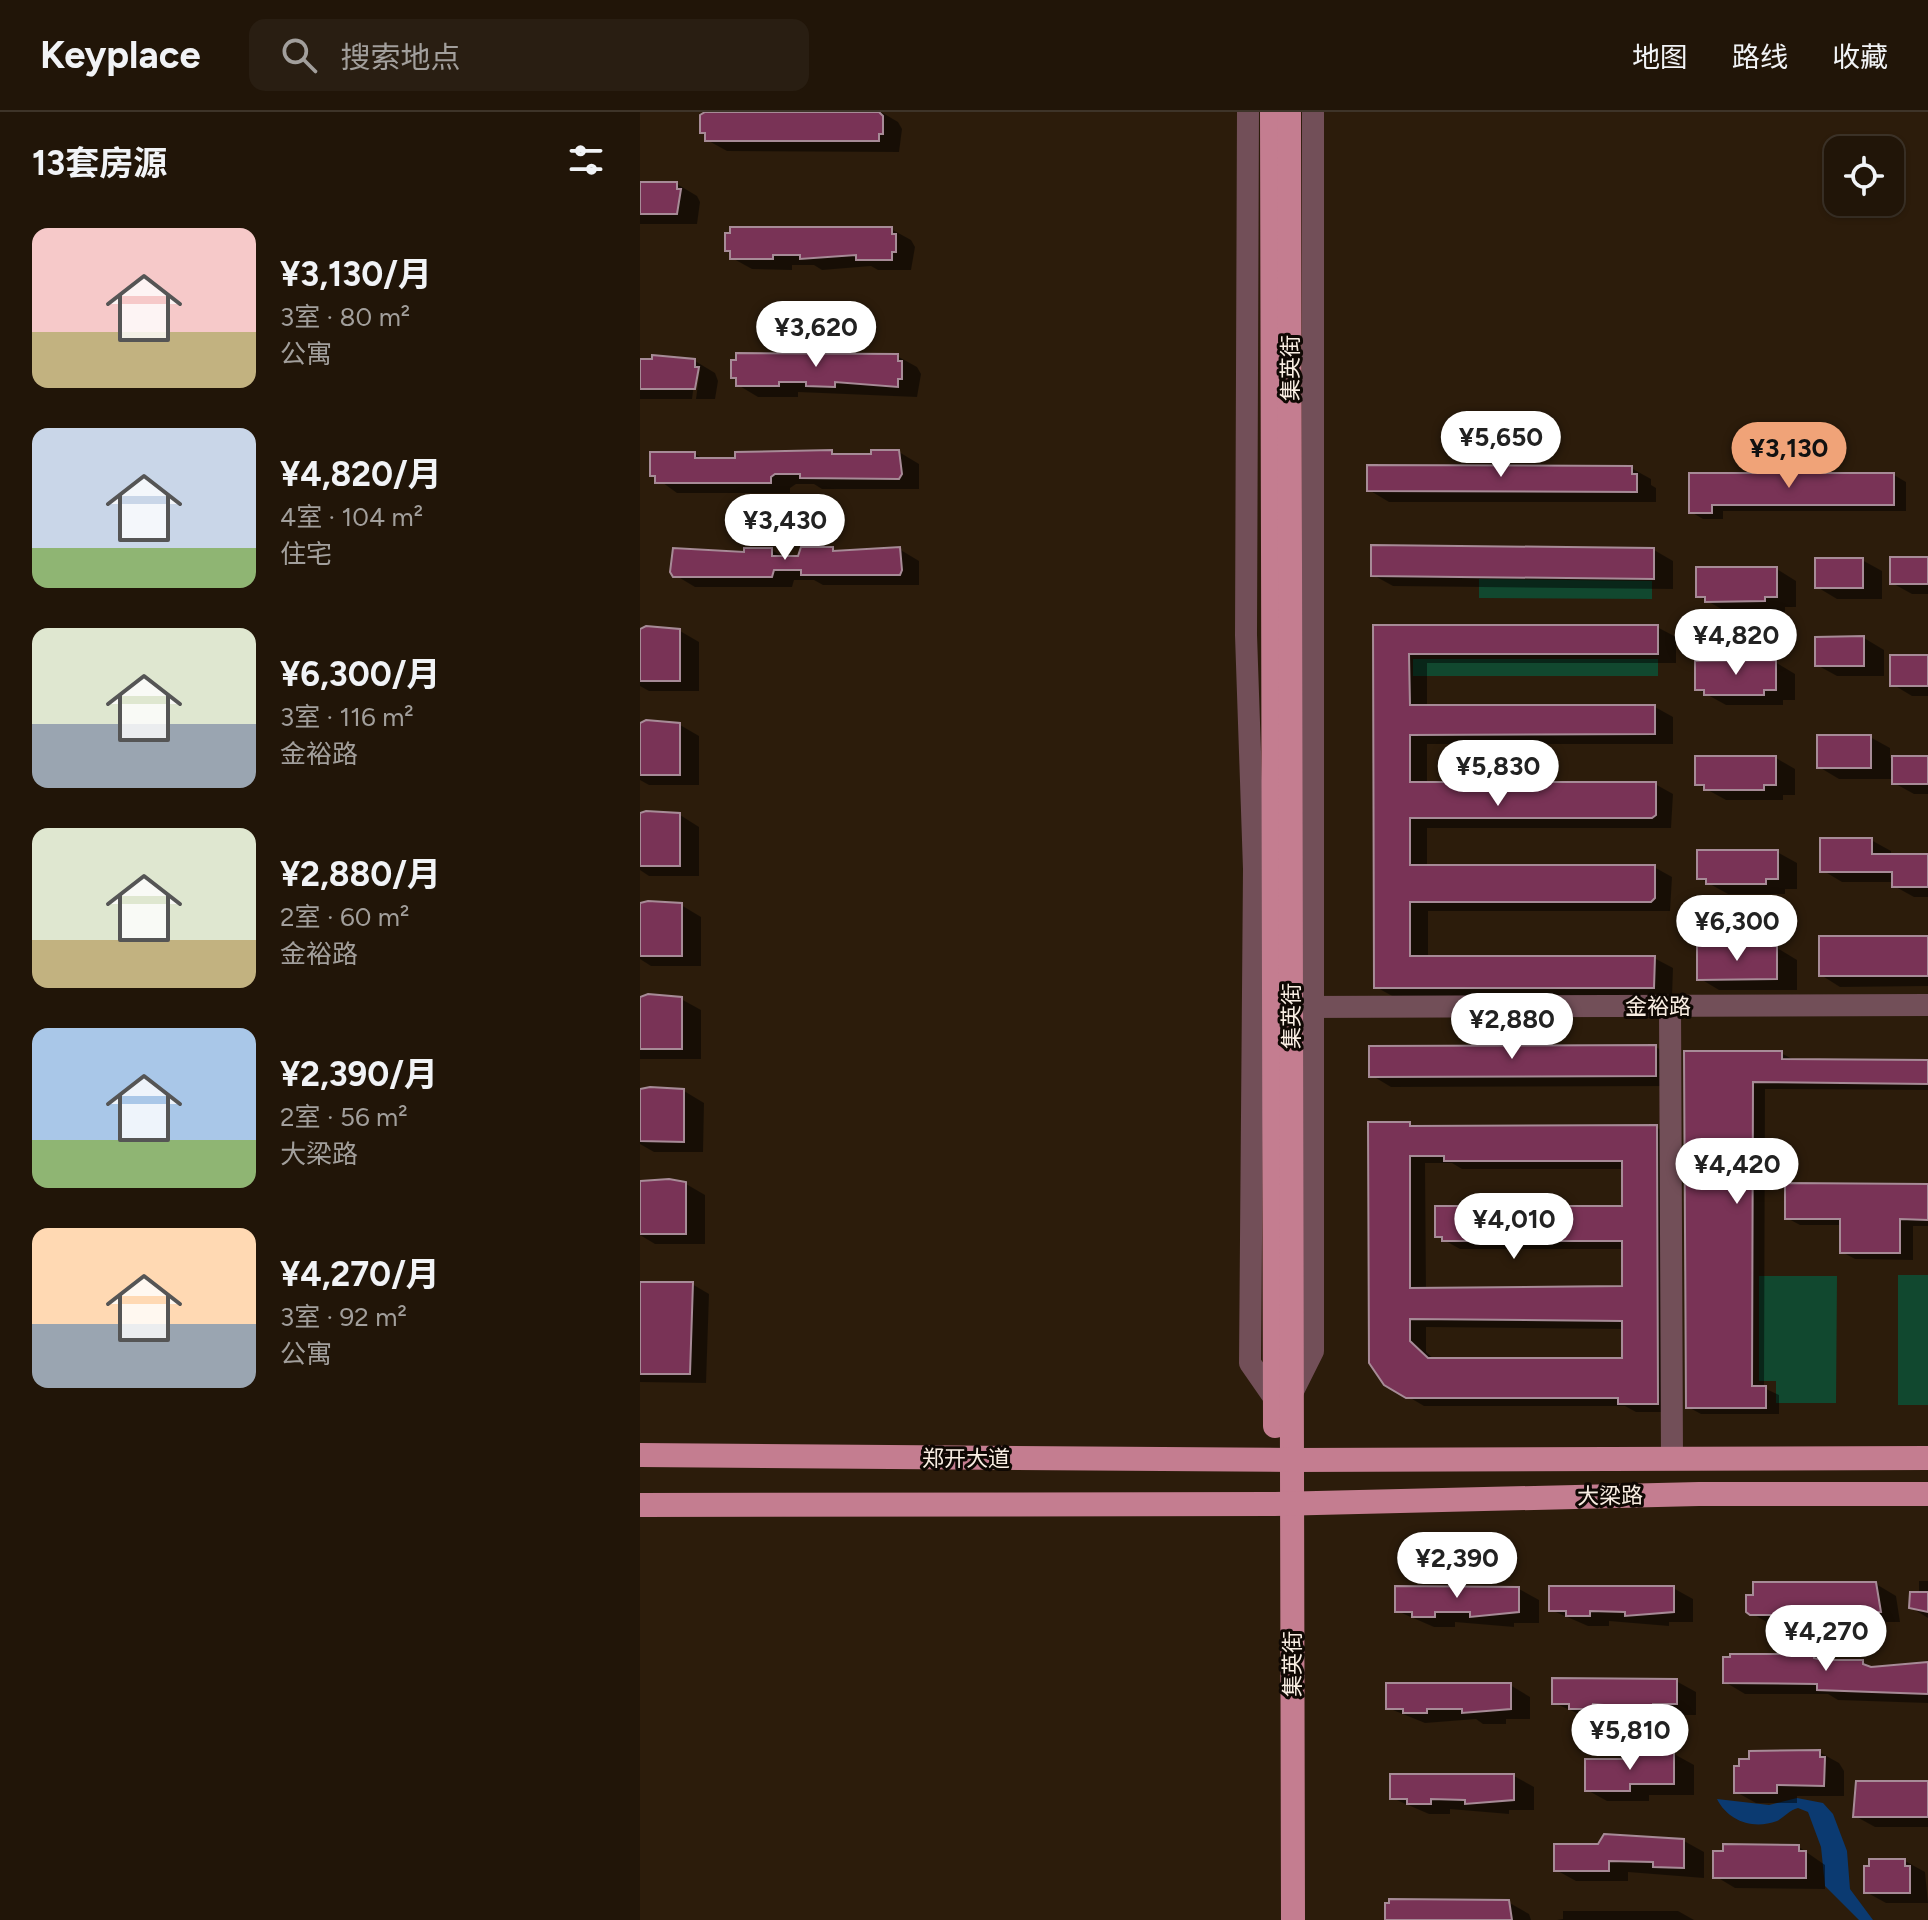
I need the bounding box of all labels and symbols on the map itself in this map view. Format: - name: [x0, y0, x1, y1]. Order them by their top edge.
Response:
- pin: ¥3,620: [751, 301, 881, 369]
- street label: 集英街: [1277, 335, 1304, 401]
- pin: ¥5,650: [1436, 411, 1566, 479]
- pin: ¥3,130: [1724, 422, 1854, 490]
- pin: ¥3,430: [720, 494, 850, 562]
- pin: ¥4,820: [1671, 609, 1801, 677]
- pin: ¥5,830: [1433, 740, 1563, 808]
- pin: ¥6,300: [1672, 895, 1802, 963]
- street label: 集英街: [1278, 983, 1305, 1049]
- pin: ¥2,880: [1447, 993, 1577, 1061]
- street label: 金裕路: [1625, 993, 1691, 1020]
- pin: ¥4,420: [1672, 1138, 1802, 1206]
- pin: ¥4,010: [1449, 1193, 1579, 1261]
- street label: 郑开大道: [922, 1445, 1010, 1472]
- street label: 大梁路: [1577, 1482, 1643, 1510]
- pin: ¥2,390: [1392, 1532, 1522, 1600]
- pin: ¥4,270: [1761, 1605, 1891, 1673]
- street label: 集英街: [1279, 1631, 1306, 1697]
- pin: ¥5,810: [1565, 1704, 1695, 1772]

